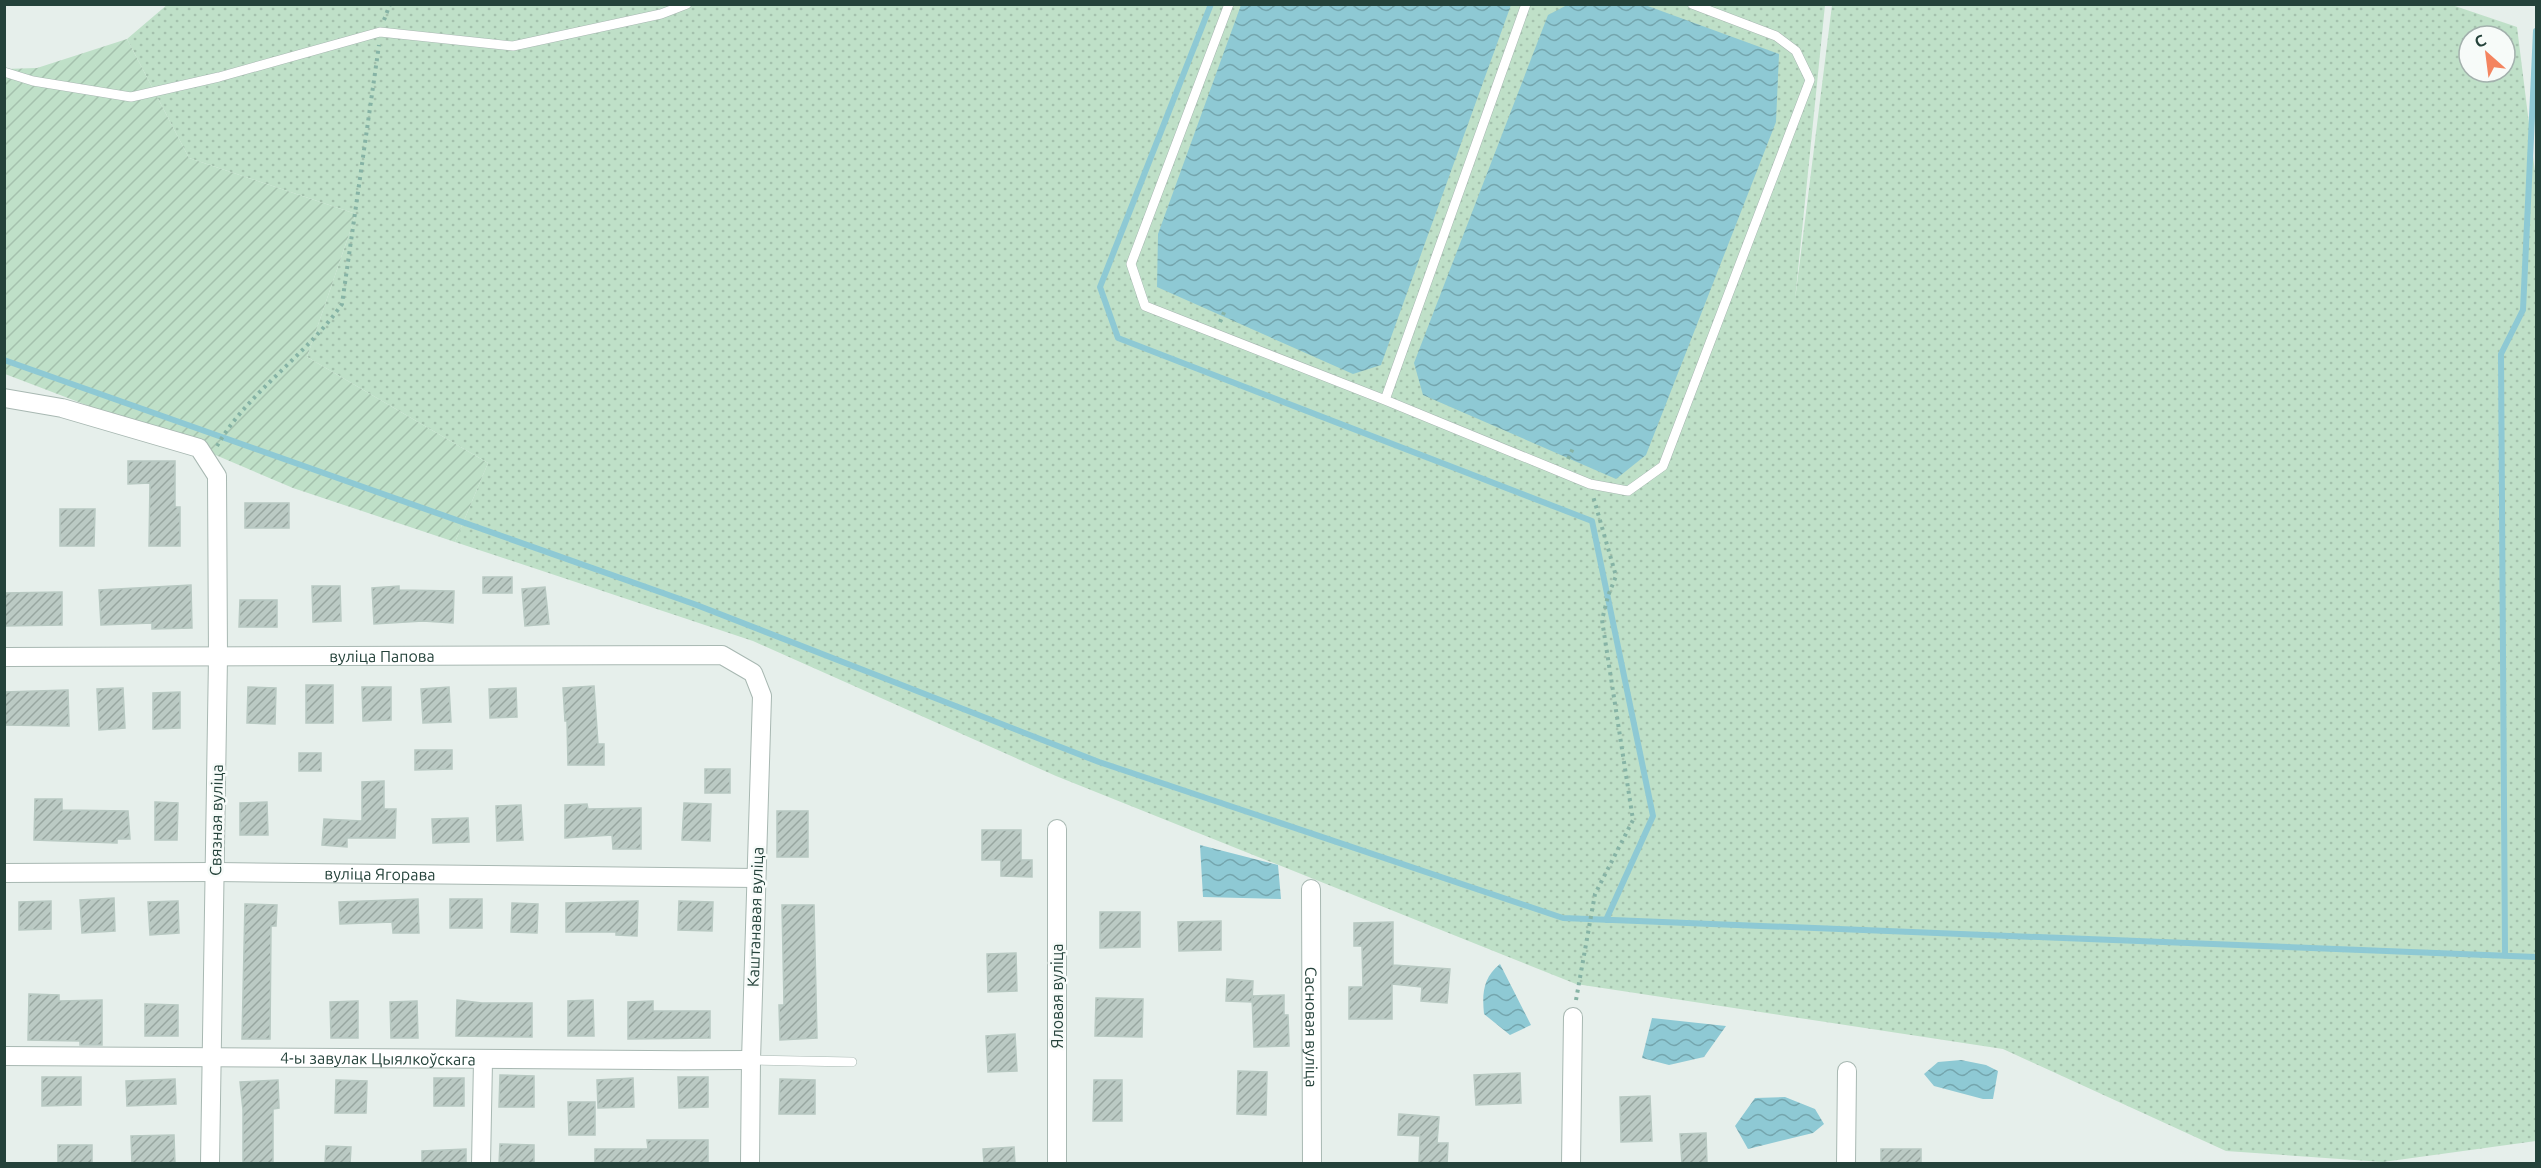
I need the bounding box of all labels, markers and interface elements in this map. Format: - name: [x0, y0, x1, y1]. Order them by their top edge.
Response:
- north arrow: [2457, 24, 2517, 84]
- text: С: [2471, 30, 2489, 51]
- street label: вуліца Папова: [329, 647, 435, 665]
- street label: Связная вуліца: [206, 764, 226, 876]
- street label: Каштанавая вуліца: [744, 847, 766, 987]
- street label: вуліца Ягорава: [324, 864, 436, 883]
- street label: Яловая вуліца: [1048, 943, 1066, 1049]
- street label: Сасновая вуліца: [1302, 967, 1321, 1087]
- street label: 4-ы завулак Цыялкоўскага: [280, 1048, 476, 1068]

